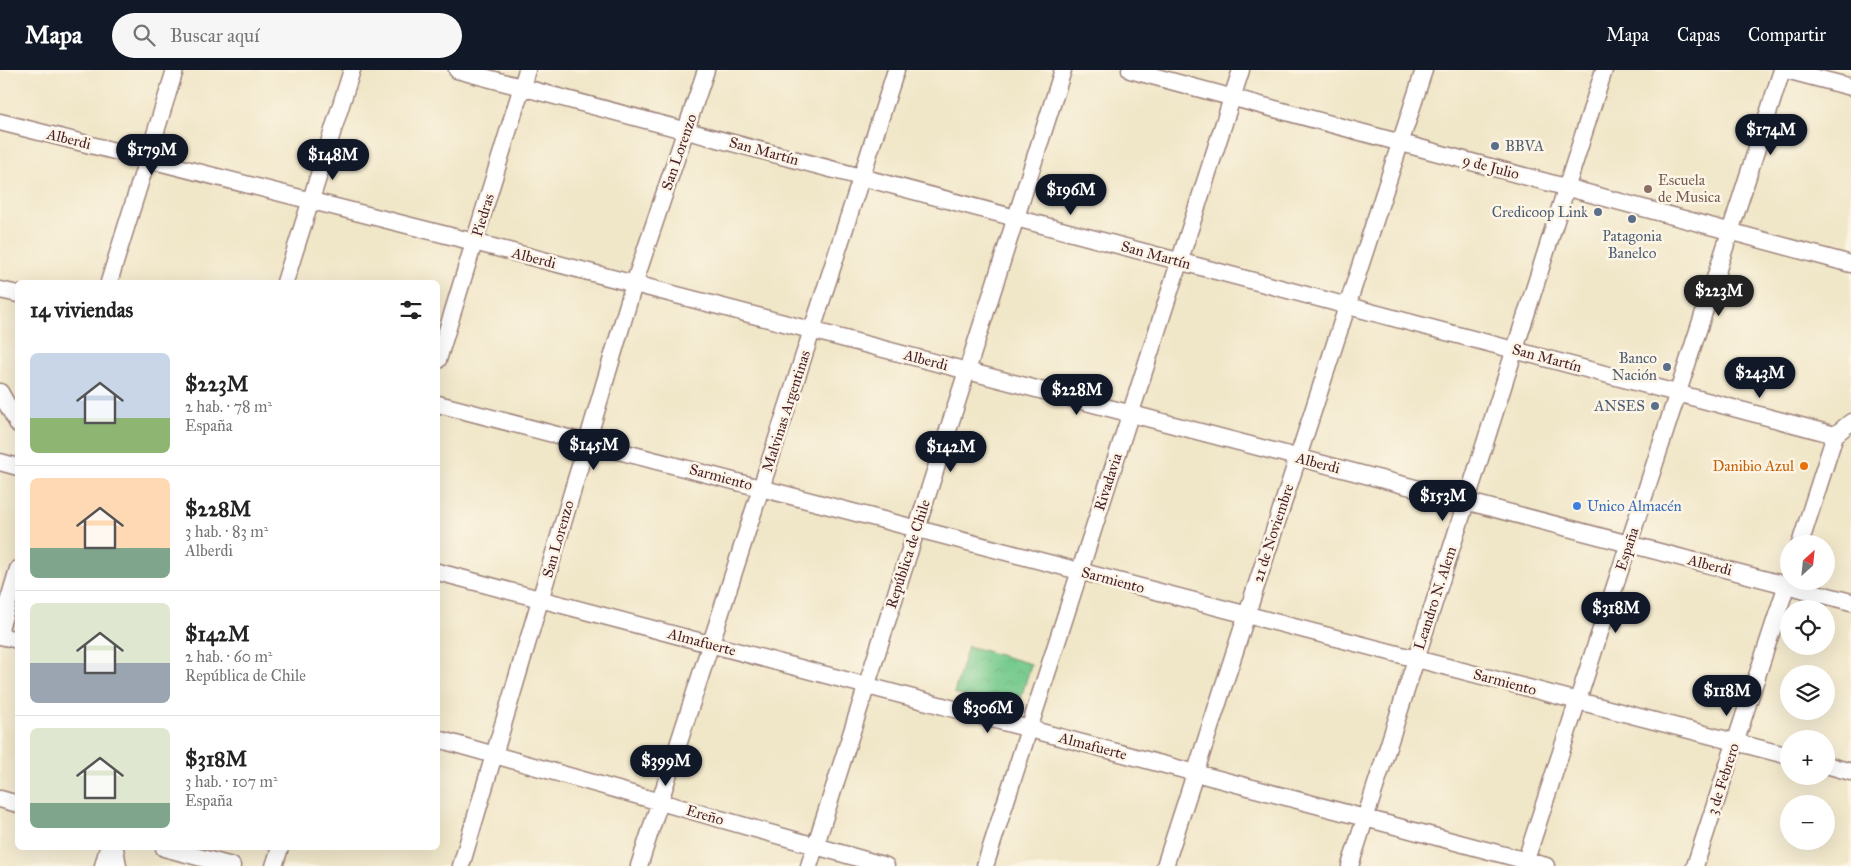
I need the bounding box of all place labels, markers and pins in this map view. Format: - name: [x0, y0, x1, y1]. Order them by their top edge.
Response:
- pin: $174M: [1736, 114, 1806, 156]
- pin: $179M: [117, 134, 187, 176]
- place label: BBVA: [1505, 137, 1544, 155]
- pin: $148M: [298, 138, 368, 181]
- marker: BBVA: [1489, 140, 1501, 152]
- place label: Escuela de Musica: [1658, 171, 1721, 206]
- pin: $196M: [1036, 174, 1106, 216]
- marker: Escuela de Musica: [1642, 183, 1654, 195]
- place label: Credicoop Link: [1492, 203, 1588, 221]
- marker: Credicoop Link: [1592, 206, 1604, 218]
- marker: Patagonia Banelco: [1626, 213, 1638, 225]
- place label: Patagonia Banelco: [1602, 227, 1662, 262]
- pin: $223M: [1684, 274, 1754, 317]
- place label: Banco Nación: [1612, 349, 1657, 384]
- pin: $243M: [1725, 356, 1795, 399]
- marker: Banco Nación: [1661, 361, 1673, 373]
- pin: $228M: [1042, 374, 1112, 416]
- place label: ANSES: [1593, 397, 1645, 415]
- marker: ANSES: [1649, 400, 1661, 412]
- pin: $145M: [559, 428, 629, 471]
- pin: $142M: [916, 430, 986, 473]
- place label: Danibio Azul: [1712, 457, 1795, 475]
- marker: Danibio Azul: [1798, 460, 1810, 472]
- pin: $153M: [1408, 480, 1478, 522]
- place label: Unico Almacén: [1587, 497, 1682, 515]
- marker: Unico Almacén: [1571, 500, 1583, 512]
- pin: $318M: [1581, 592, 1651, 634]
- pin: $118M: [1692, 674, 1762, 717]
- pin: $306M: [953, 692, 1023, 734]
- pin: $399M: [631, 744, 701, 787]

